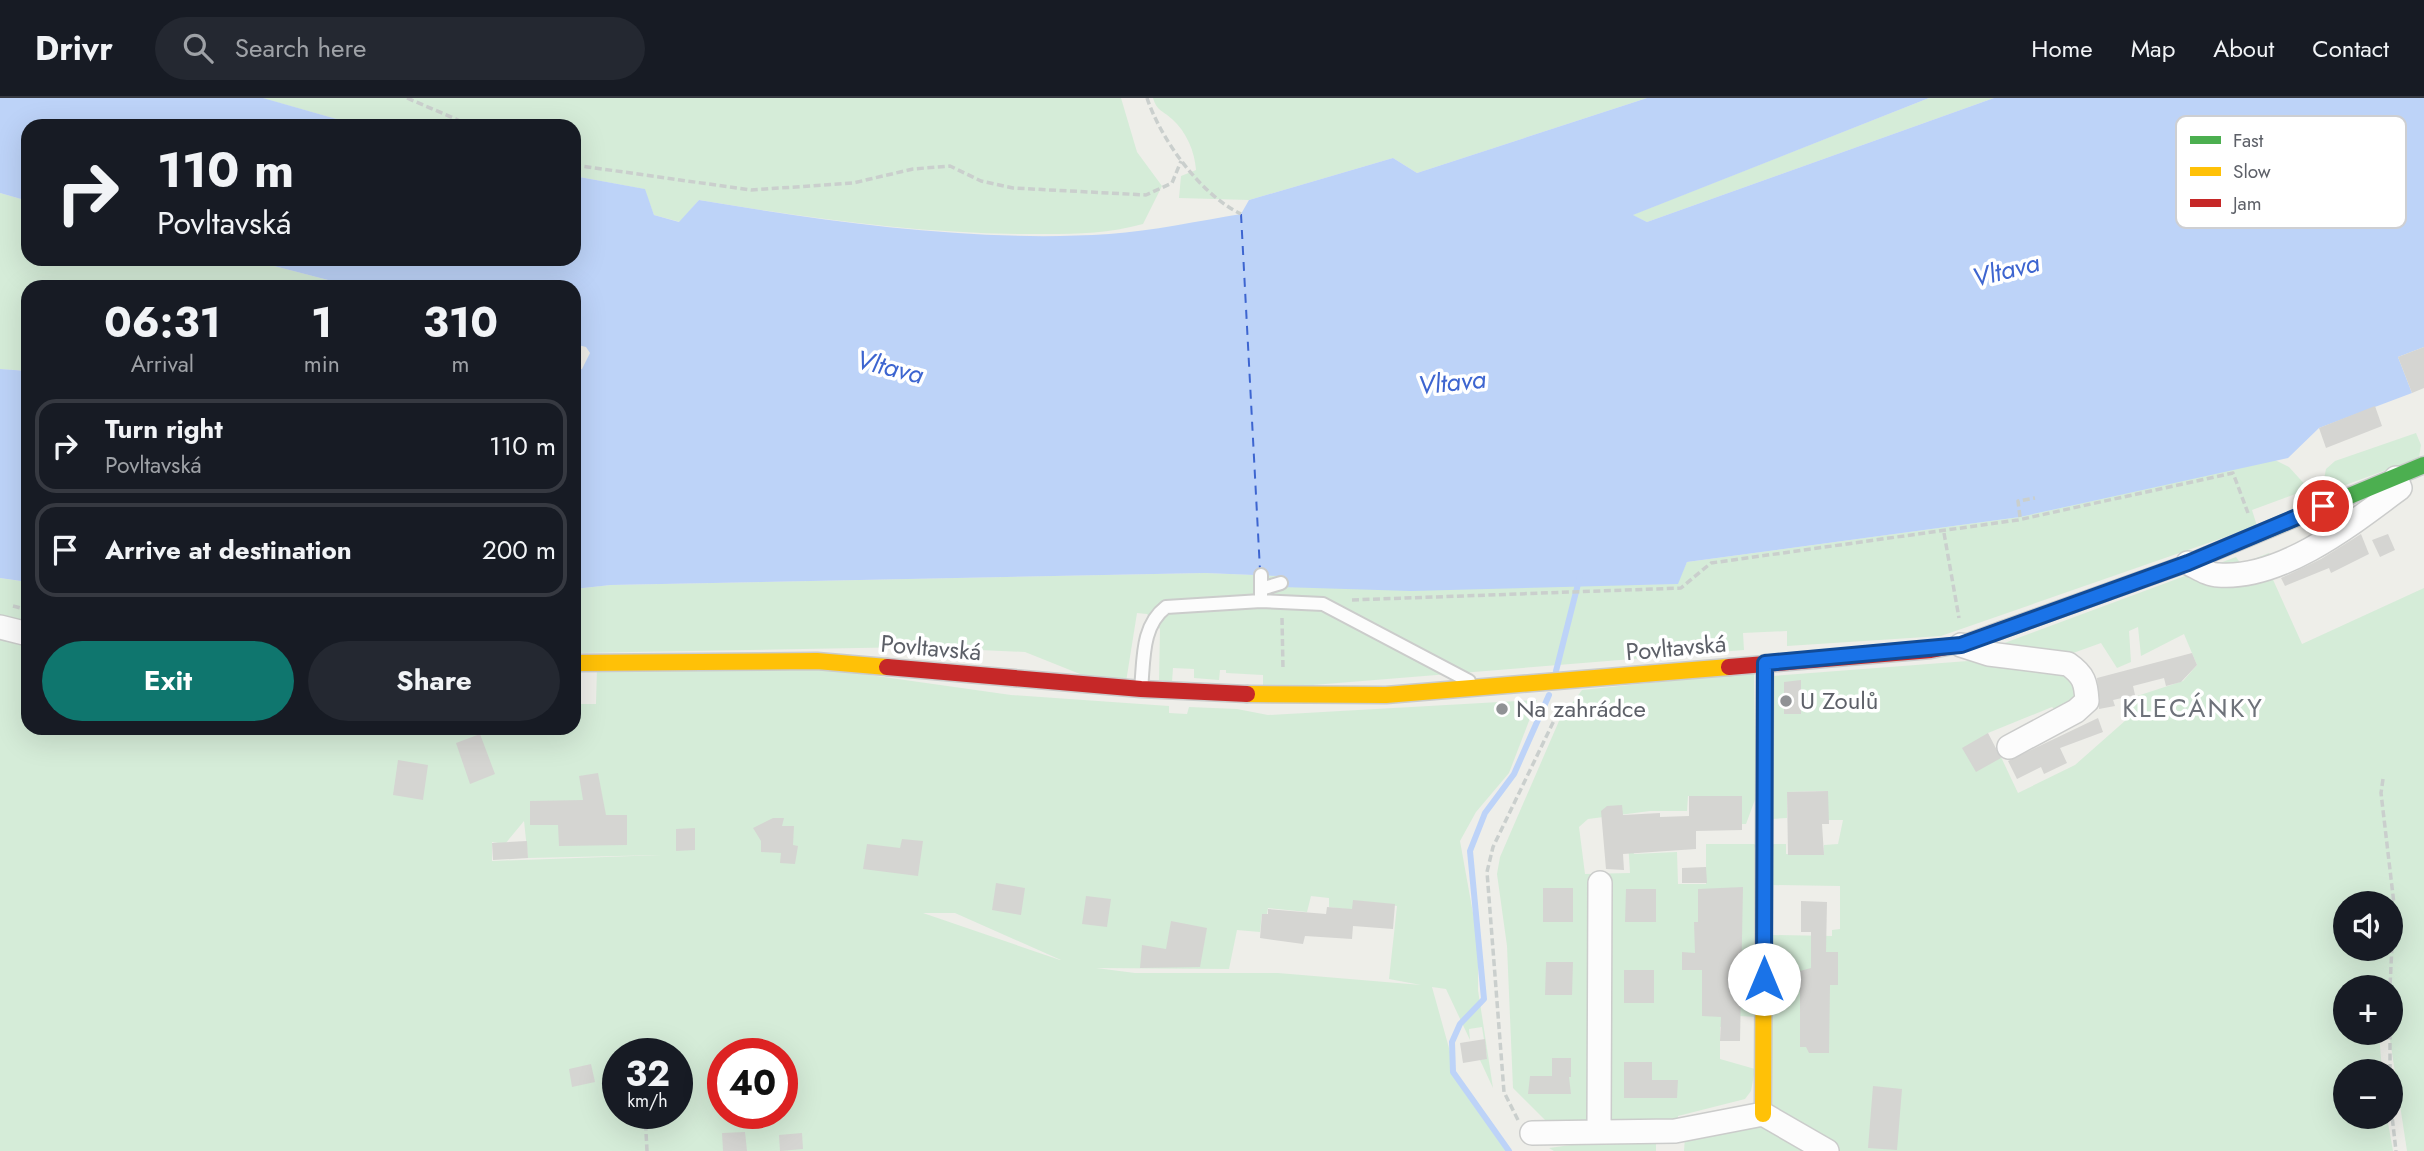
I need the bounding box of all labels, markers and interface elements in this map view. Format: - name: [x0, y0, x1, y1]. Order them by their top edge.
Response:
- search box: [155, 17, 645, 80]
- text: Drivr: [35, 25, 113, 72]
- icon: search: [179, 29, 217, 67]
- text: Search here: [235, 29, 366, 67]
- text: Home: [2031, 31, 2093, 66]
- text: Map: [2131, 31, 2175, 66]
- text: About: [2213, 31, 2274, 66]
- text: Contact: [2312, 31, 2389, 66]
- legend: [2176, 116, 2406, 228]
- text: Fast: [2233, 127, 2264, 154]
- text: 110 m: [157, 135, 294, 205]
- icon: right: [42, 147, 133, 238]
- text: Slow: [2233, 158, 2271, 185]
- text: Jam: [2230, 190, 2262, 217]
- text: Povltavská: [157, 200, 292, 246]
- water label: Vltava: [1968, 243, 2044, 297]
- text: 06:31: [104, 292, 221, 353]
- text: 1: [311, 292, 332, 353]
- text: 310: [423, 292, 498, 353]
- water label: Vltava: [852, 340, 928, 394]
- text: Arrival: [131, 347, 194, 381]
- text: min: [304, 347, 340, 381]
- text: m: [451, 347, 469, 381]
- water label: Vltava: [1416, 359, 1489, 404]
- text: Turn right: [105, 410, 223, 448]
- icon: right: [46, 427, 84, 465]
- text: 110 m: [489, 427, 556, 465]
- text: Povltavská: [105, 448, 202, 482]
- pin: [2293, 476, 2353, 536]
- icon: arrive: [2304, 487, 2342, 525]
- icon: arrive: [46, 531, 84, 569]
- text: Arrive at destination: [105, 531, 352, 569]
- text: 200 m: [482, 531, 556, 569]
- street label: Povltavská: [879, 626, 983, 669]
- street label: Povltavská: [1624, 626, 1728, 669]
- button: Exit: [42, 641, 294, 721]
- button: Share: [308, 641, 560, 721]
- place label: U Zoulů: [1800, 683, 1878, 718]
- district label: KLECÁNKY: [2122, 689, 2264, 727]
- place label: Na zahrádce: [1516, 691, 1646, 726]
- marker: U Zoulů: [1778, 693, 1794, 709]
- marker: Na zahrádce: [1494, 701, 1510, 717]
- map controls: [2333, 891, 2403, 1129]
- button: sound: [2333, 891, 2403, 961]
- position arrow: [1727, 942, 1801, 1016]
- button: +: [2333, 975, 2403, 1045]
- speed limit sign: 40: [707, 1038, 798, 1129]
- text: 32: [625, 1049, 670, 1099]
- button: −: [2333, 1059, 2403, 1129]
- text: km/h: [627, 1088, 668, 1114]

